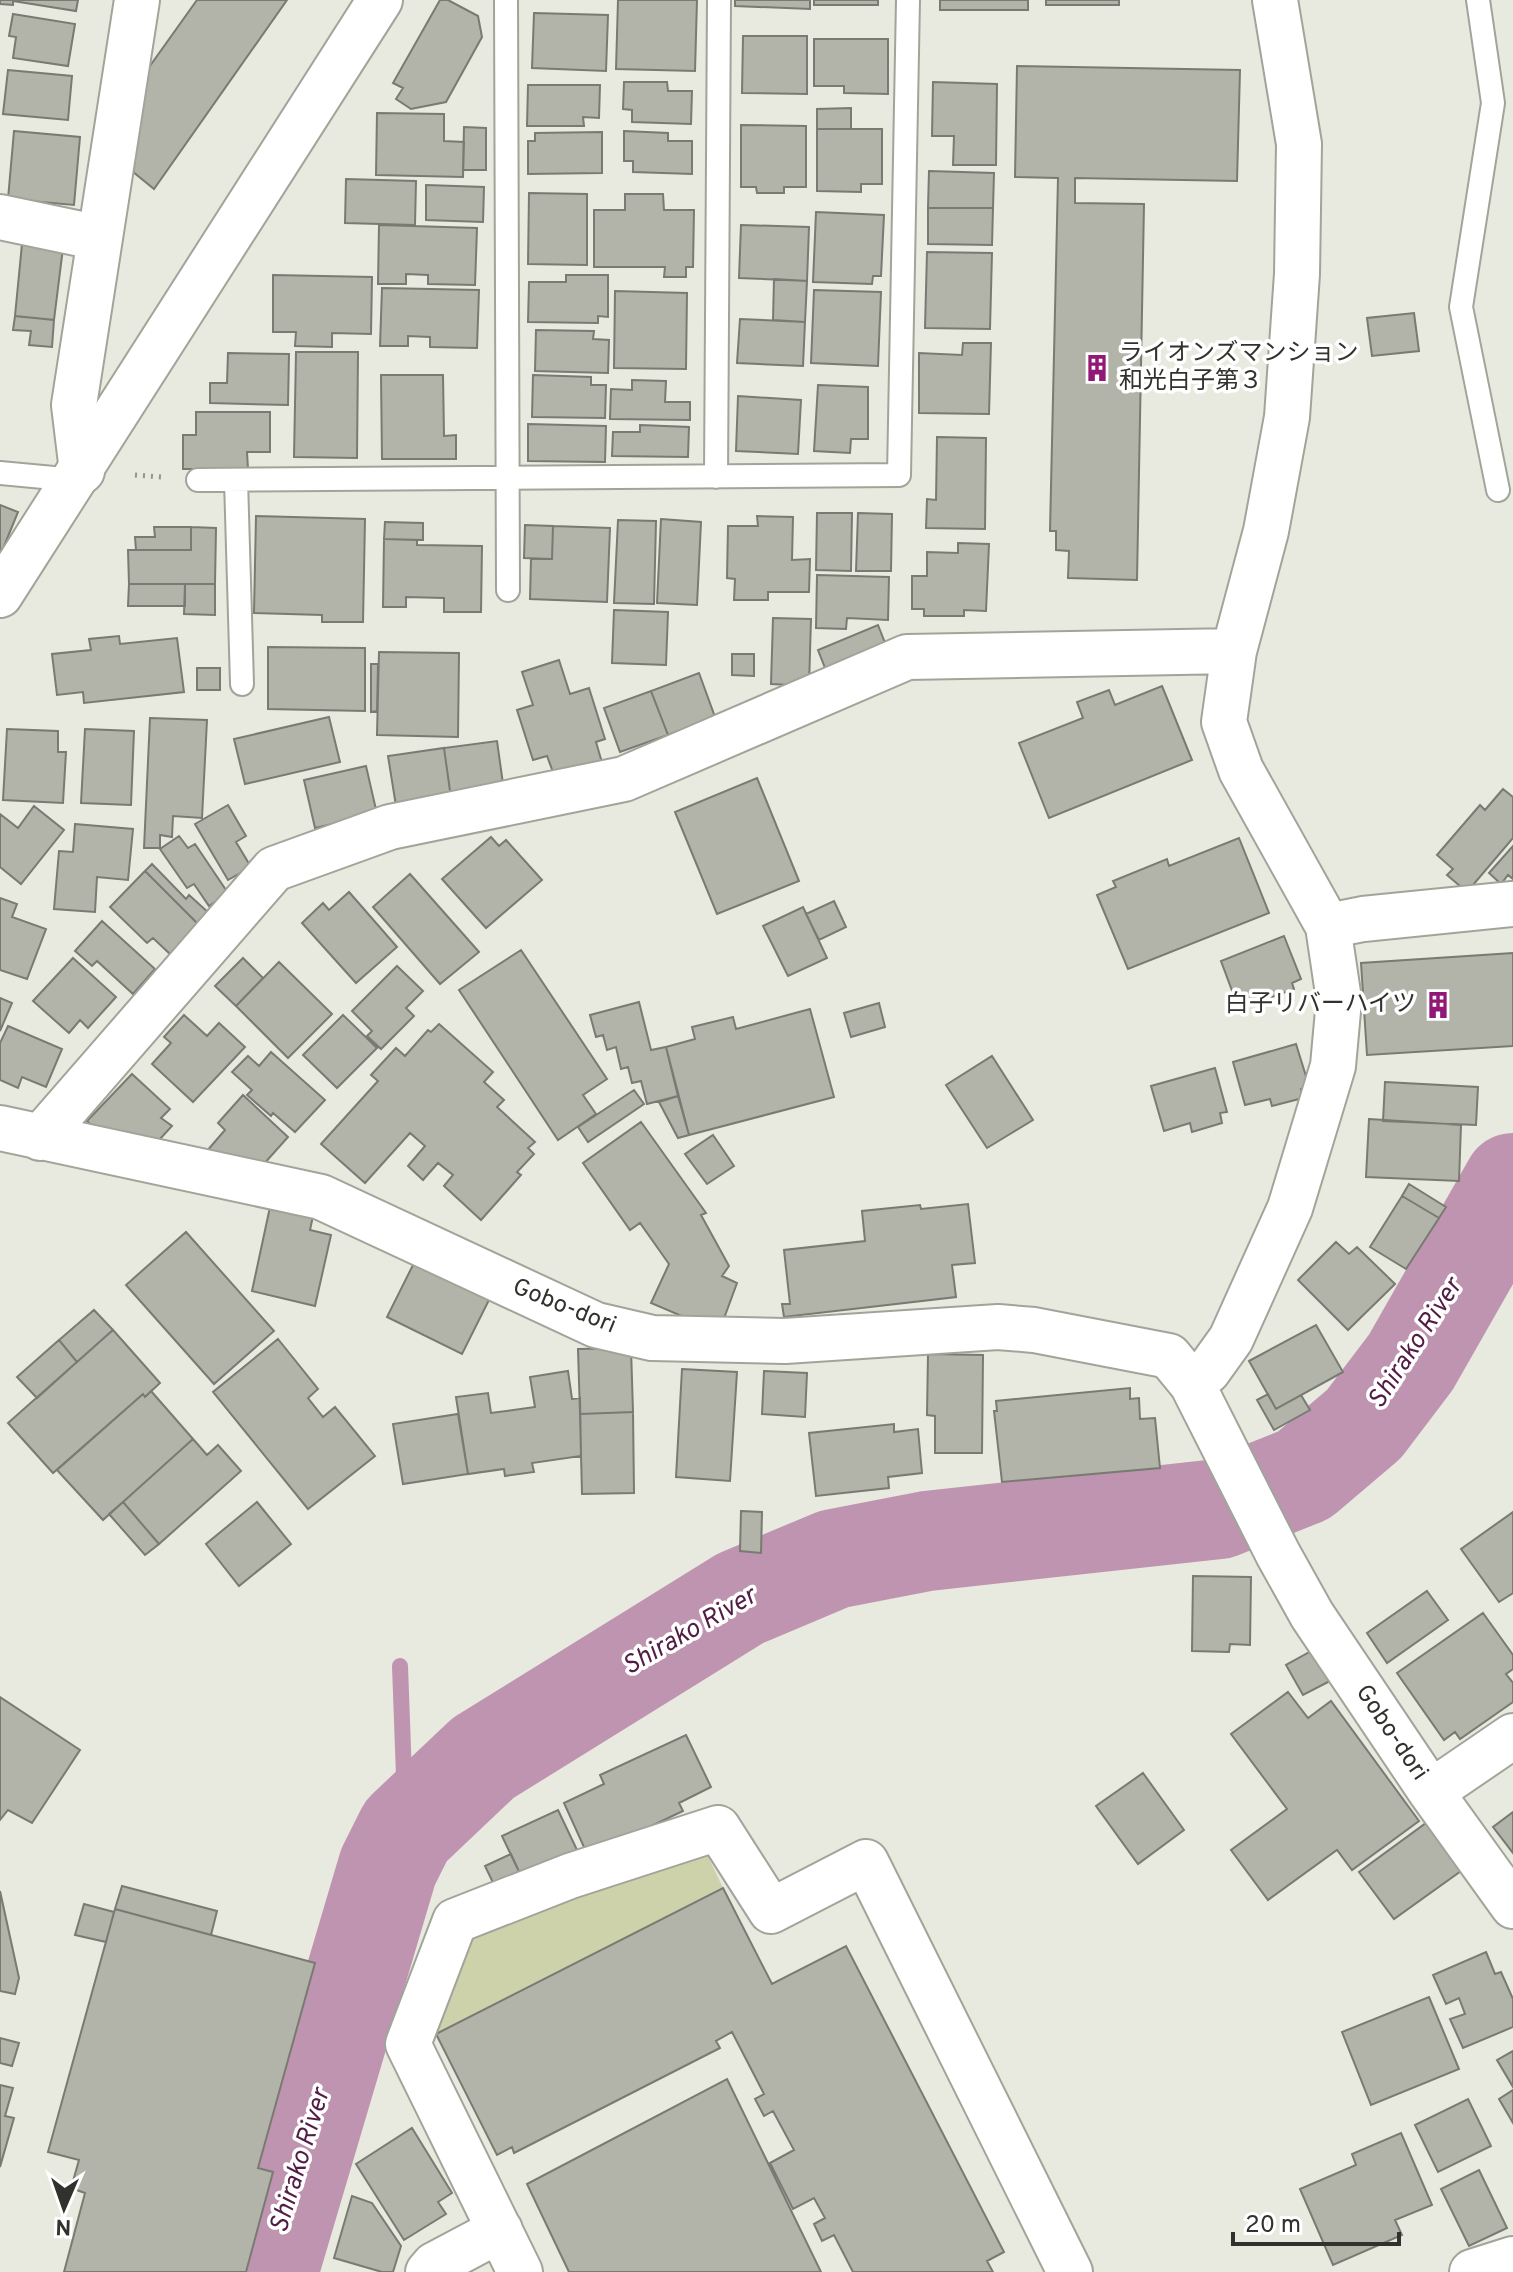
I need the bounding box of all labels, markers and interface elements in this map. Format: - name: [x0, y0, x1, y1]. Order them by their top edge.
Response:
- place label: ライオンズマンション 和光白子第３: [1119, 339, 1359, 397]
- building icon: ライオンズマンション 和光白子第３: [1082, 353, 1112, 383]
- place label: 白子リバーハイツ: [1225, 990, 1416, 1020]
- building icon: 白子リバーハイツ: [1423, 990, 1453, 1020]
- water label: Shirako River: [1362, 1271, 1472, 1416]
- street label: Gobo-dori: [508, 1273, 620, 1341]
- water label: Shirako River: [617, 1579, 765, 1684]
- street label: Gobo-dori: [1348, 1679, 1434, 1787]
- water label: Shirako River: [263, 2083, 339, 2237]
- north arrow: [24, 2168, 104, 2248]
- scale bar: [1233, 2196, 1399, 2246]
- text: 20 m: [1245, 2211, 1301, 2241]
- text: N: [55, 2212, 72, 2239]

